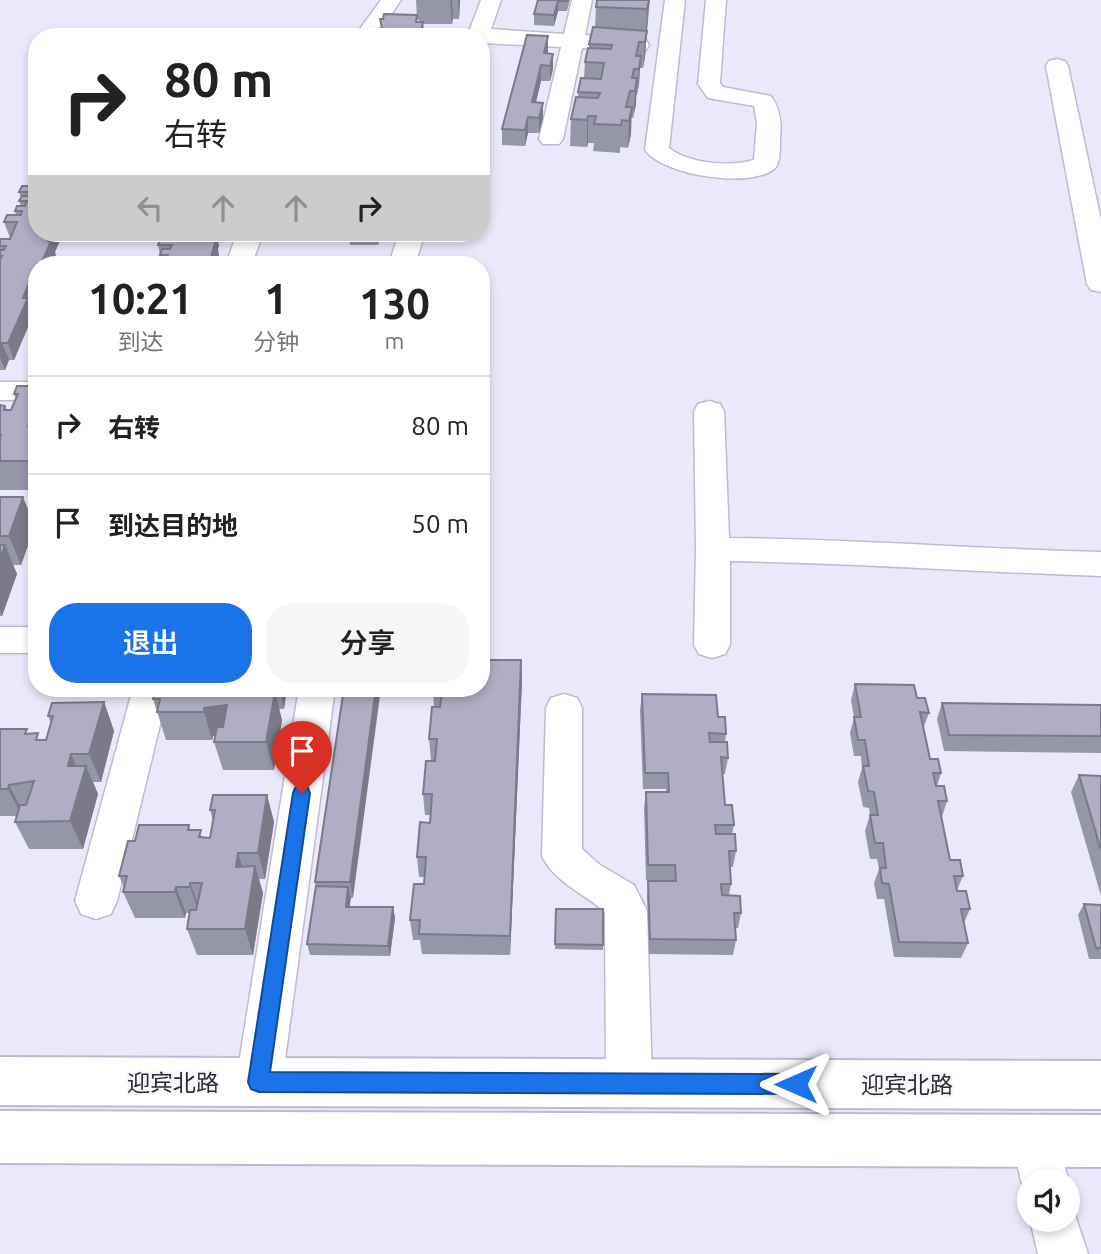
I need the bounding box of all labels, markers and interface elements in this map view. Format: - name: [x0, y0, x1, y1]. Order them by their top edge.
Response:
- text: 80 m: [164, 51, 273, 106]
- icon: right: [49, 56, 140, 147]
- text: 右转: [164, 116, 228, 152]
- icon: left: [131, 189, 169, 227]
- icon: ahead: [204, 189, 242, 227]
- icon: ahead: [277, 189, 315, 227]
- icon: right: [350, 189, 388, 227]
- text: 10:21: [88, 275, 193, 322]
- text: 1: [264, 275, 288, 322]
- text: 130: [359, 280, 430, 327]
- text: m: [385, 328, 404, 353]
- text: 到达: [118, 329, 164, 354]
- text: 分钟: [253, 329, 299, 354]
- icon: right: [49, 406, 87, 444]
- text: 80 m: [411, 411, 469, 440]
- text: 右转: [108, 413, 160, 442]
- icon: arrive: [49, 504, 87, 542]
- text: 50 m: [411, 509, 469, 538]
- text: 到达目的地: [108, 511, 238, 540]
- button: 退出: [49, 603, 252, 683]
- button: 分享: [266, 603, 469, 683]
- pin: [272, 721, 332, 793]
- icon: arrive: [283, 732, 321, 770]
- position arrow: [759, 1047, 833, 1121]
- street label: 迎宾北路: [127, 1070, 219, 1095]
- street label: 迎宾北路: [861, 1072, 953, 1097]
- map controls: [1017, 1169, 1080, 1232]
- button: sound: [1017, 1169, 1080, 1232]

